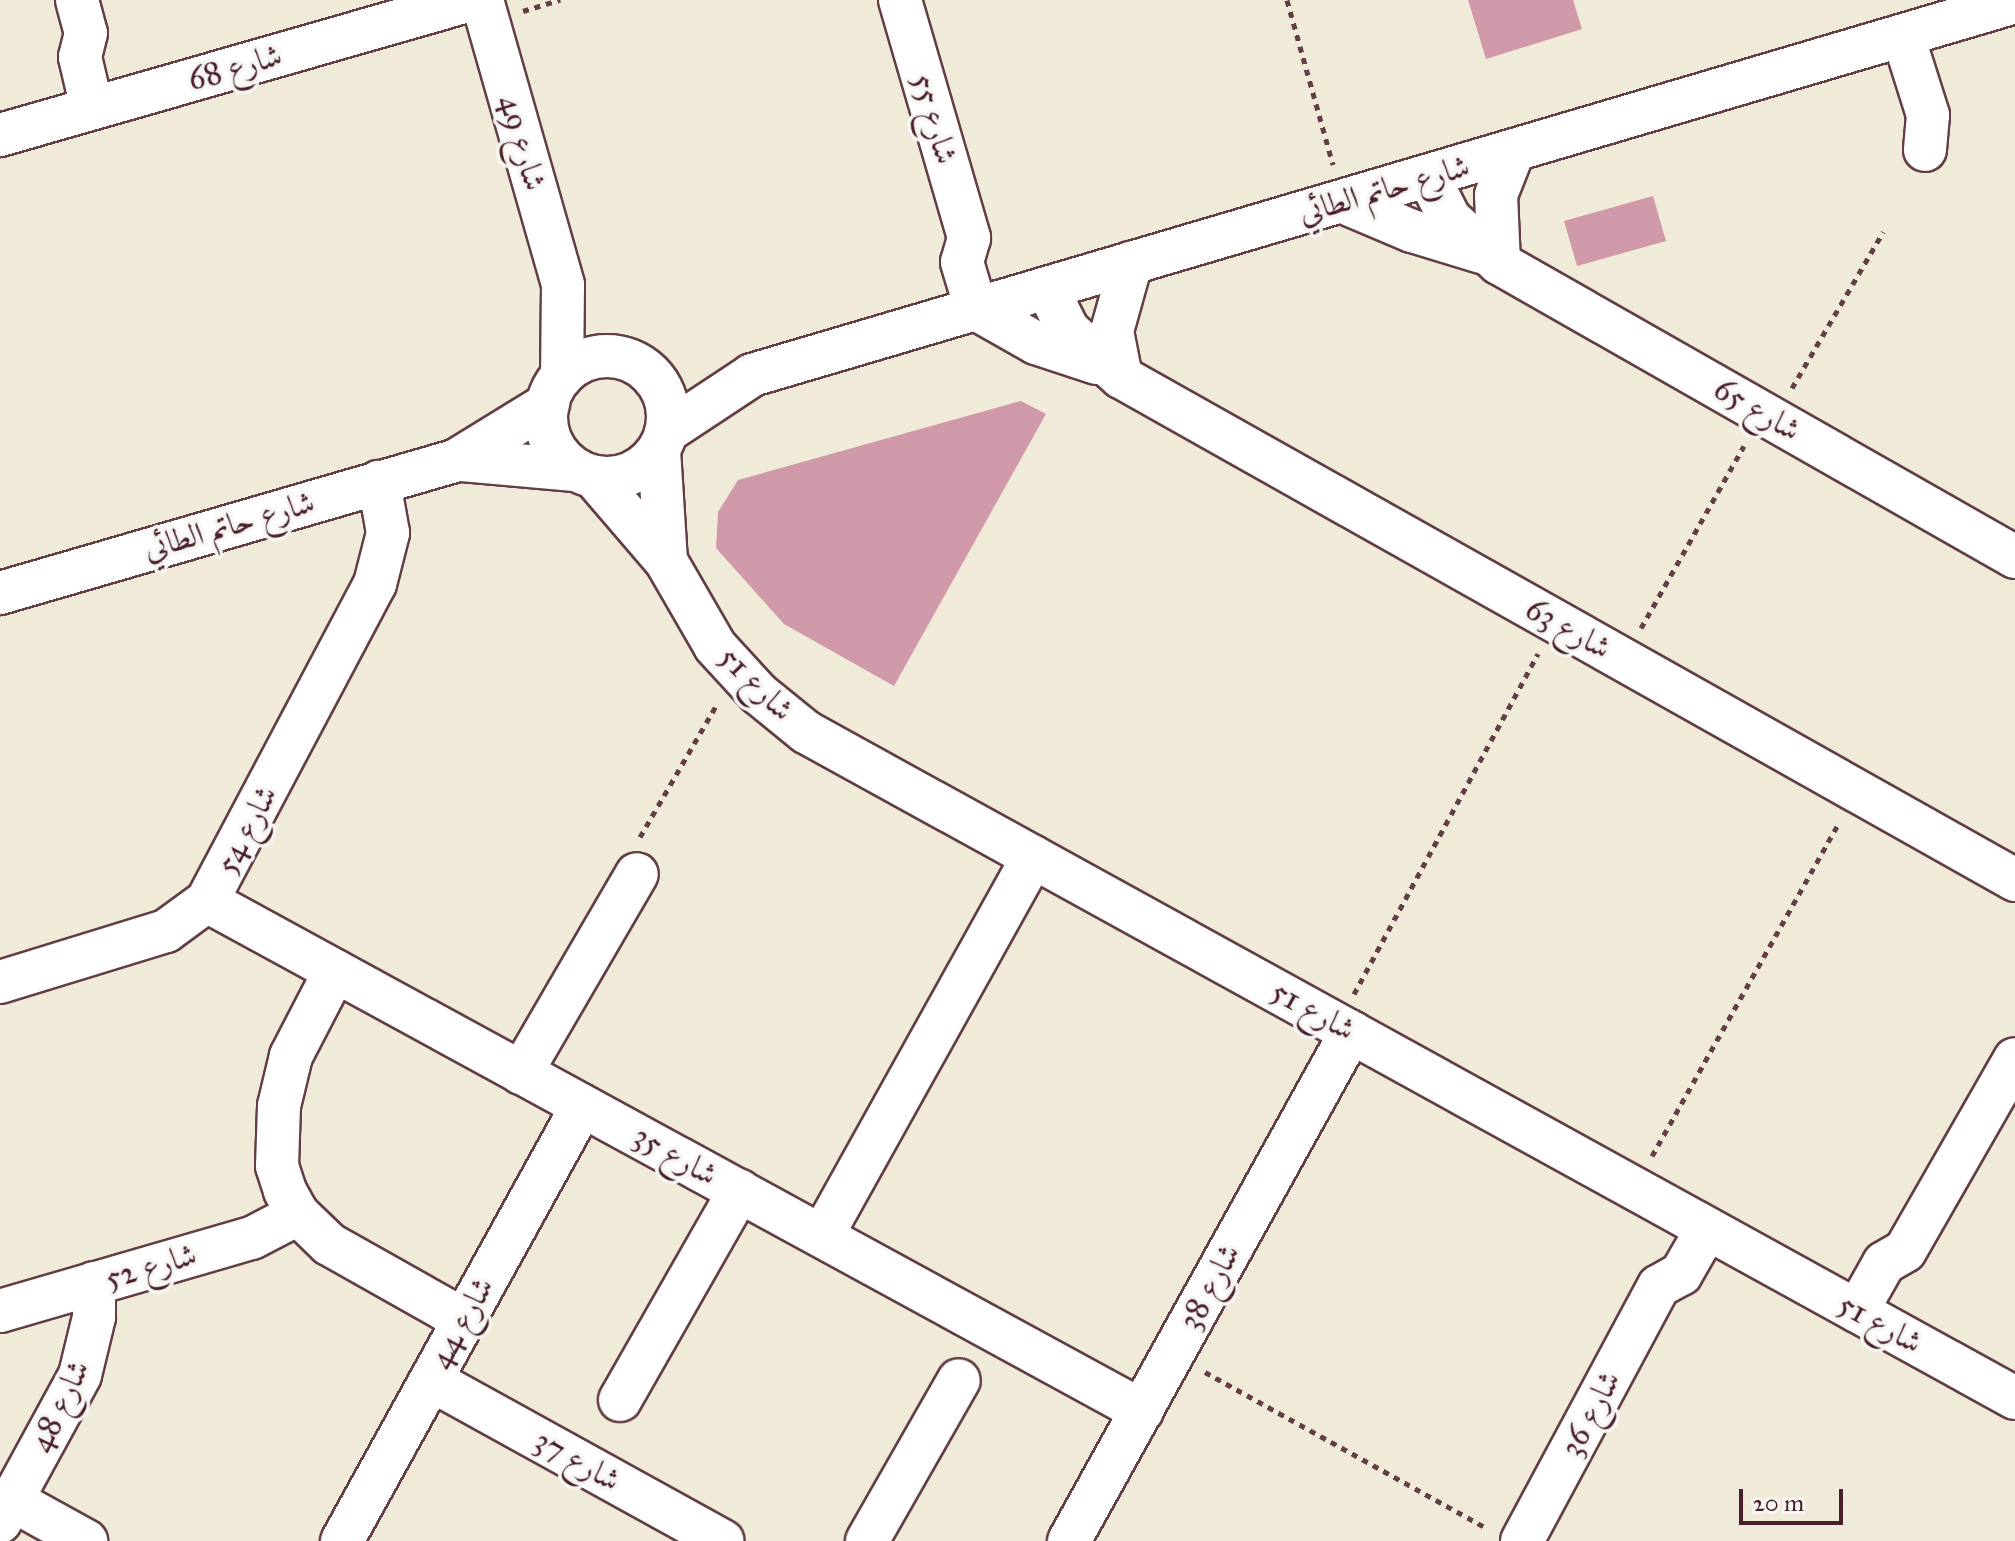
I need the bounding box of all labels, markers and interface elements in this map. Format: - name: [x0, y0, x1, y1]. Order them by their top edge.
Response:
- street label: شارع 68: [184, 36, 286, 100]
- street label: شارع 55: [903, 69, 965, 169]
- street label: شارع 49: [490, 91, 554, 195]
- street label: شارع حاتم الطائي: [1294, 147, 1474, 233]
- street label: شارع 65: [1707, 370, 1807, 450]
- street label: شارع حاتم الطائي: [139, 483, 319, 569]
- street label: شارع 63: [1519, 590, 1617, 668]
- street label: شارع 51: [711, 639, 801, 729]
- street label: شارع 54: [208, 779, 286, 881]
- street label: شارع 51: [1264, 972, 1362, 1050]
- street label: شارع 35: [626, 1117, 724, 1195]
- street label: شارع 52: [101, 1236, 201, 1298]
- street label: شارع 38: [1171, 1237, 1249, 1337]
- street label: شارع 44: [421, 1271, 503, 1375]
- street label: شارع 51: [1831, 1285, 1929, 1363]
- street label: شارع 48: [21, 1354, 99, 1458]
- street label: شارع 36: [1553, 1365, 1629, 1463]
- street label: شارع 37: [527, 1422, 627, 1500]
- scale bar: [1743, 1473, 1847, 1523]
- text: 20 m: [1753, 1488, 1804, 1518]

